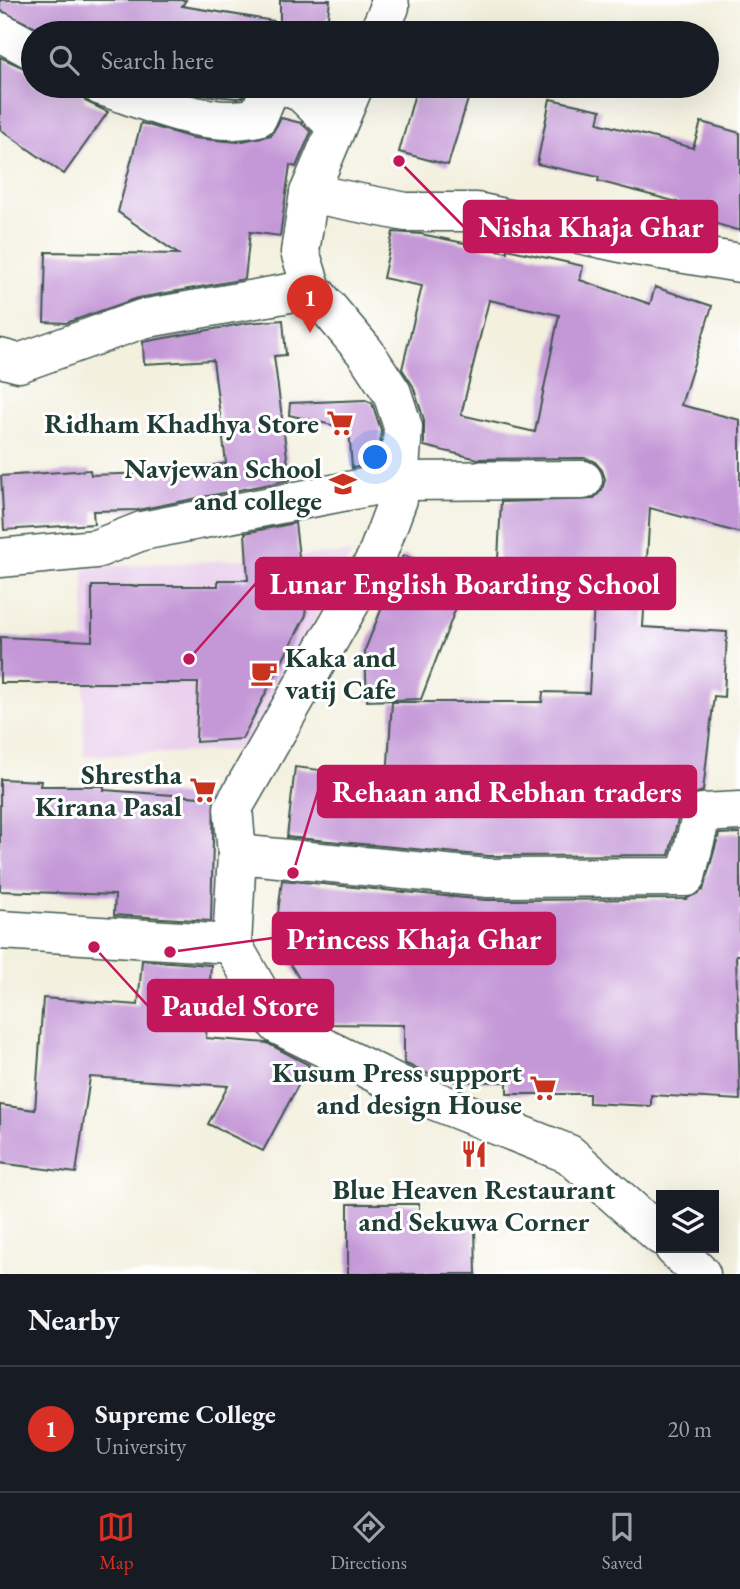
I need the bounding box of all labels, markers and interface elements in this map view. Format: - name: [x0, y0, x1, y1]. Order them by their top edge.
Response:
- search box: [21, 21, 719, 98]
- icon: search: [45, 41, 83, 79]
- text: Search here: [101, 43, 214, 77]
- callout: Nisha Khaja Ghar: [464, 201, 717, 252]
- text: Nisha Khaja Ghar: [478, 207, 704, 246]
- pin: 1: [287, 275, 333, 333]
- place label: Ridham Khadhya Store: [44, 405, 319, 441]
- supermarket icon: Ridham Khadhya Store: [325, 408, 355, 438]
- your location: [358, 440, 392, 474]
- place label: Navjewan School and college: [124, 450, 322, 518]
- school or university icon: Navjewan School and college: [328, 469, 358, 499]
- callout: Lunar English Boarding School: [256, 558, 675, 609]
- text: Lunar English Boarding School: [270, 564, 661, 603]
- place label: Kaka and vatij Cafe: [285, 639, 397, 707]
- cafe icon: Kaka and vatij Cafe: [249, 658, 279, 688]
- place label: Shrestha Kirana Pasal: [35, 756, 183, 824]
- callout: Rehaan and Rebhan traders: [318, 766, 696, 817]
- text: Rehaan and Rebhan traders: [332, 772, 682, 811]
- supermarket icon: Shrestha Kirana Pasal: [188, 775, 218, 805]
- callout: Princess Khaja Ghar: [273, 913, 555, 964]
- text: Princess Khaja Ghar: [287, 919, 542, 958]
- callout: Paudel Store: [148, 980, 333, 1031]
- text: Paudel Store: [161, 986, 319, 1025]
- place label: Kusum Press support and design House: [272, 1054, 522, 1122]
- supermarket icon: Kusum Press support and design House: [528, 1073, 558, 1103]
- restaurant icon: Blue Heaven Restaurant and Sekuwa Corner: [459, 1139, 489, 1169]
- place label: Blue Heaven Restaurant and Sekuwa Corner: [333, 1171, 616, 1239]
- map controls: [656, 1190, 719, 1253]
- button: layers: [656, 1190, 719, 1253]
- text: Nearby: [28, 1300, 120, 1339]
- text: Supreme College: [95, 1397, 276, 1431]
- text: 1: [45, 1414, 57, 1444]
- text: 20 m: [667, 1414, 712, 1444]
- text: University: [95, 1431, 186, 1461]
- tab: Map: [97, 1508, 135, 1575]
- tab: Directions: [330, 1508, 407, 1575]
- tab: Saved: [602, 1508, 643, 1575]

